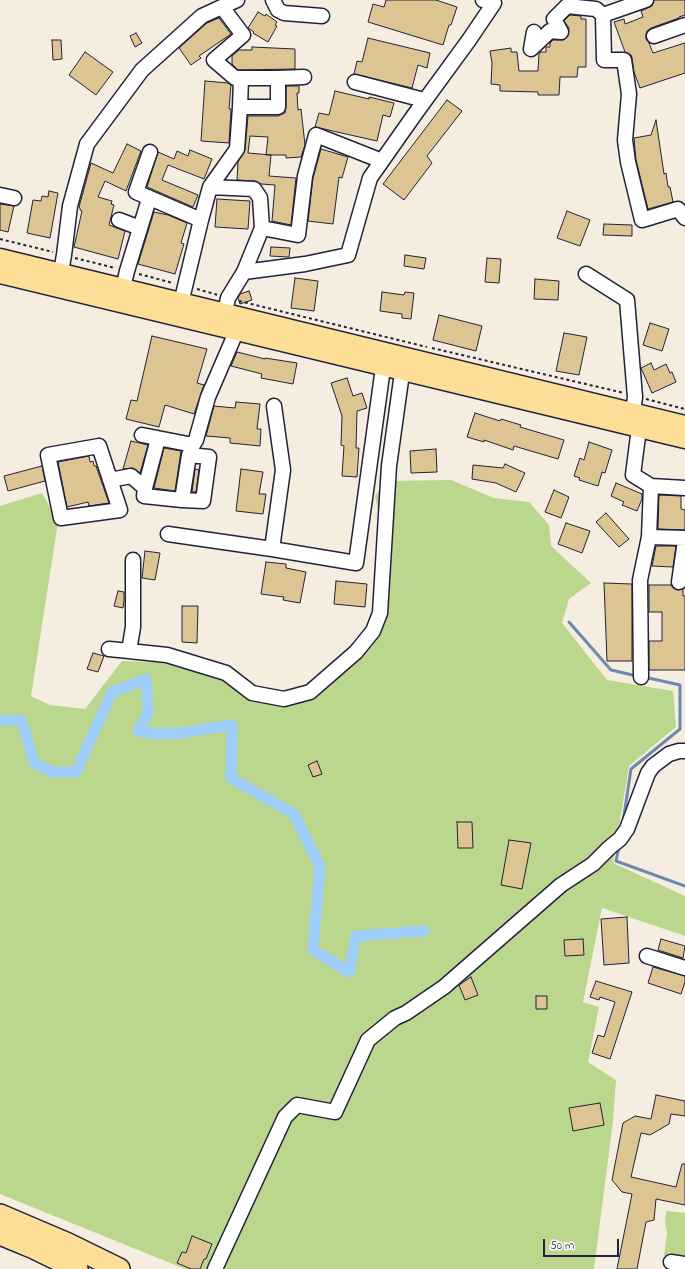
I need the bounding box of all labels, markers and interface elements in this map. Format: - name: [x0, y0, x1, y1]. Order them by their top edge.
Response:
- scale bar: [545, 1231, 621, 1257]
- text: 50 m: [550, 1237, 574, 1255]

